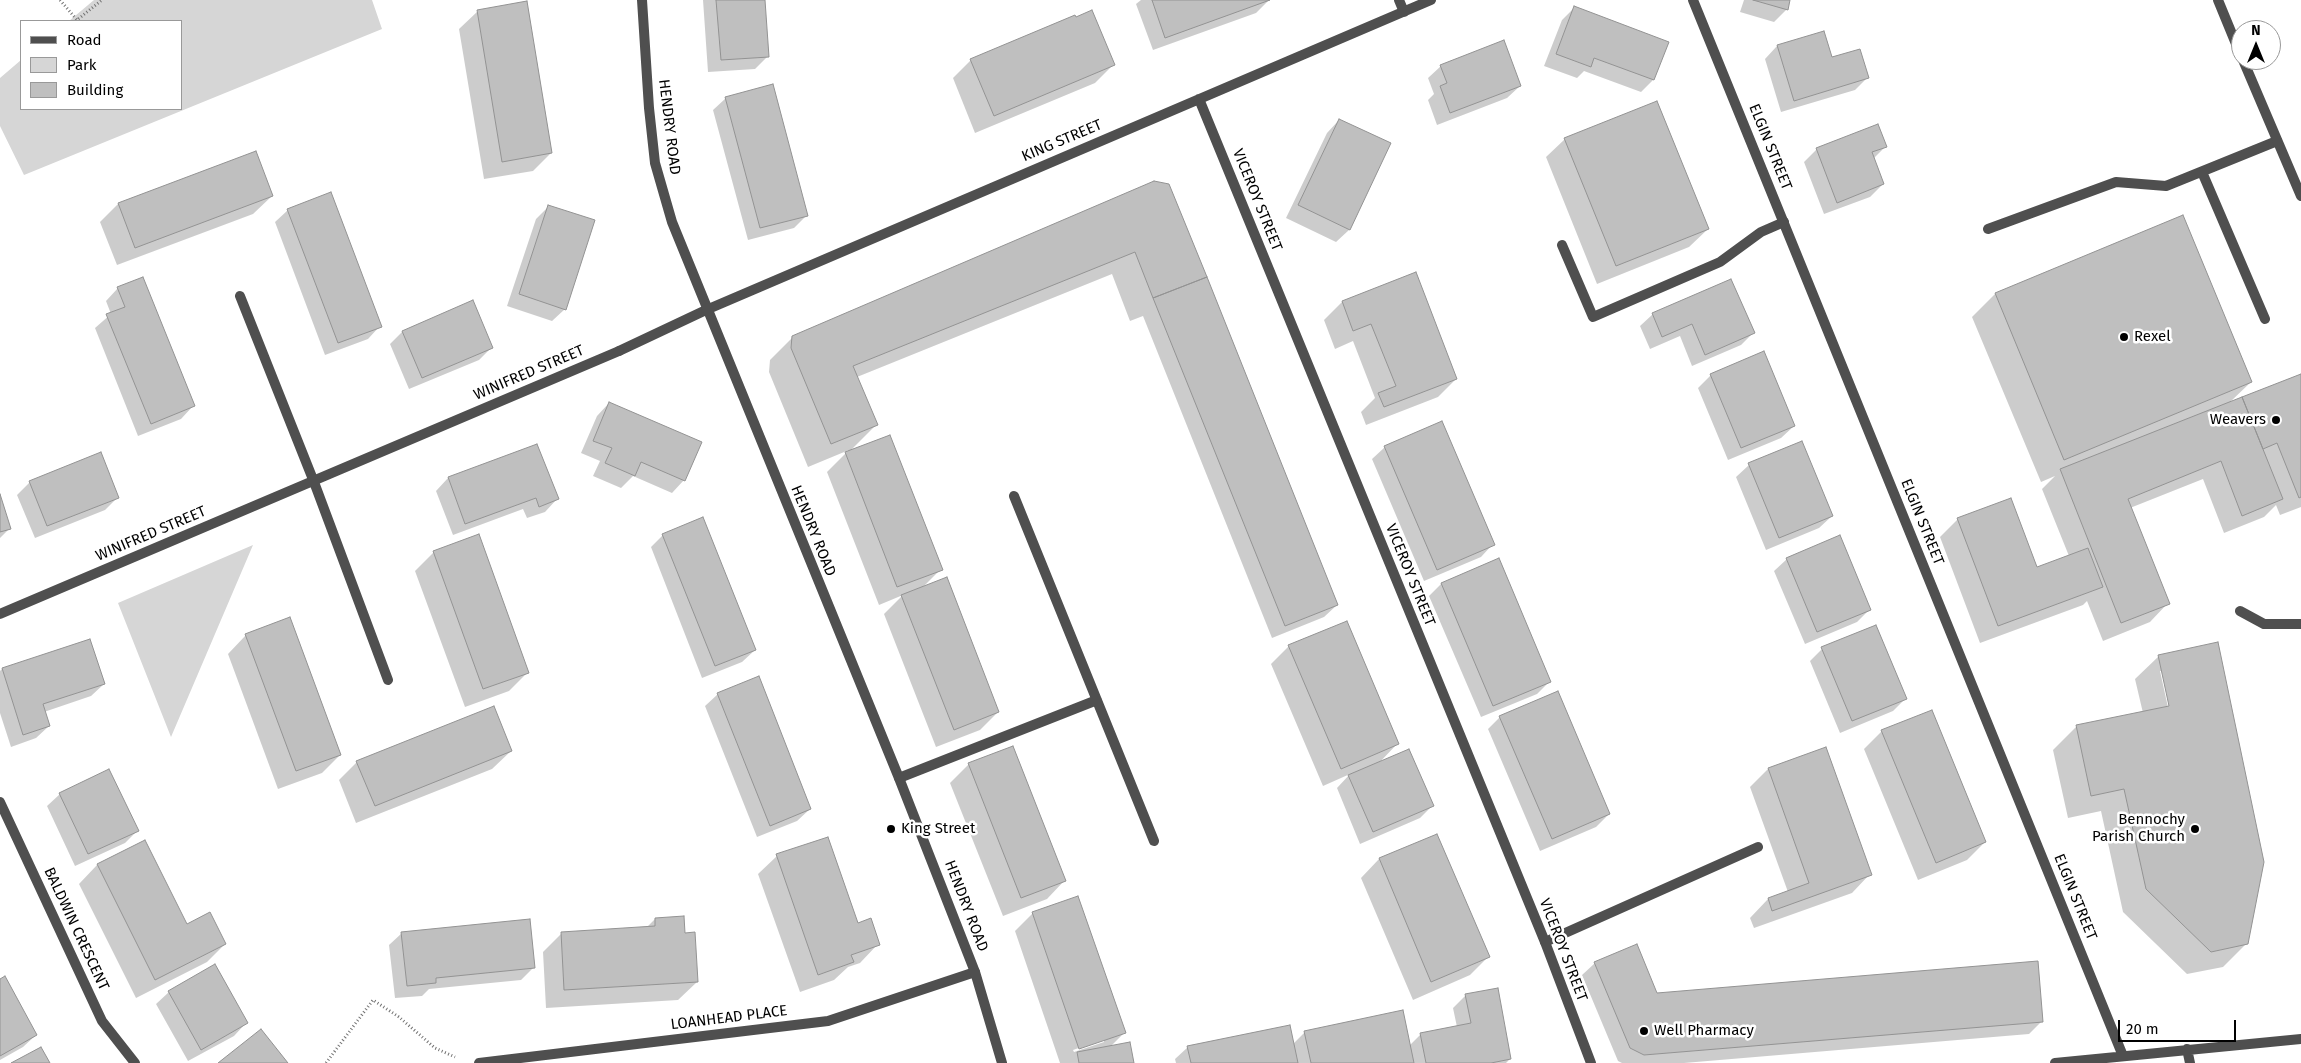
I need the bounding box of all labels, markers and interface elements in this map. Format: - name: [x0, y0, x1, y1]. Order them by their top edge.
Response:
- legend: [20, 20, 182, 110]
- north arrow: [2231, 20, 2281, 70]
- text: N: [2251, 22, 2261, 39]
- text: Road: [67, 31, 102, 49]
- text: Park: [67, 56, 97, 74]
- street label: HENDRY ROAD: [654, 78, 684, 176]
- text: Building: [67, 81, 123, 99]
- street label: ELGIN STREET: [1745, 101, 1795, 193]
- street label: KING STREET: [1019, 116, 1105, 166]
- street label: VICEROY STREET: [1228, 146, 1286, 254]
- place label: Rexel: [2134, 328, 2171, 346]
- marker: Rexel: [2118, 331, 2130, 343]
- street label: WINIFRED STREET: [471, 342, 587, 404]
- place label: Weavers: [2210, 411, 2266, 429]
- marker: Weavers: [2270, 414, 2282, 426]
- street label: ELGIN STREET: [1897, 476, 1947, 568]
- street label: HENDRY ROAD: [787, 483, 839, 579]
- street label: WINIFRED STREET: [93, 503, 209, 565]
- street label: VICEROY STREET: [1381, 521, 1439, 629]
- place label: Bennochy Parish Church: [2092, 811, 2185, 846]
- place label: King Street: [901, 820, 975, 838]
- marker: King Street: [885, 823, 897, 835]
- marker: Bennochy Parish Church: [2189, 823, 2201, 835]
- street label: ELGIN STREET: [2050, 851, 2100, 943]
- street label: HENDRY ROAD: [940, 858, 992, 954]
- street label: BALDWIN CRESCENT: [40, 865, 112, 993]
- street label: VICEROY STREET: [1535, 896, 1591, 1004]
- street label: LOANHEAD PLACE: [670, 1002, 788, 1034]
- scale bar: [2121, 1010, 2238, 1042]
- text: 20 m: [2126, 1020, 2159, 1038]
- place label: Well Pharmacy: [1654, 1022, 1754, 1040]
- marker: Well Pharmacy: [1638, 1025, 1650, 1037]

